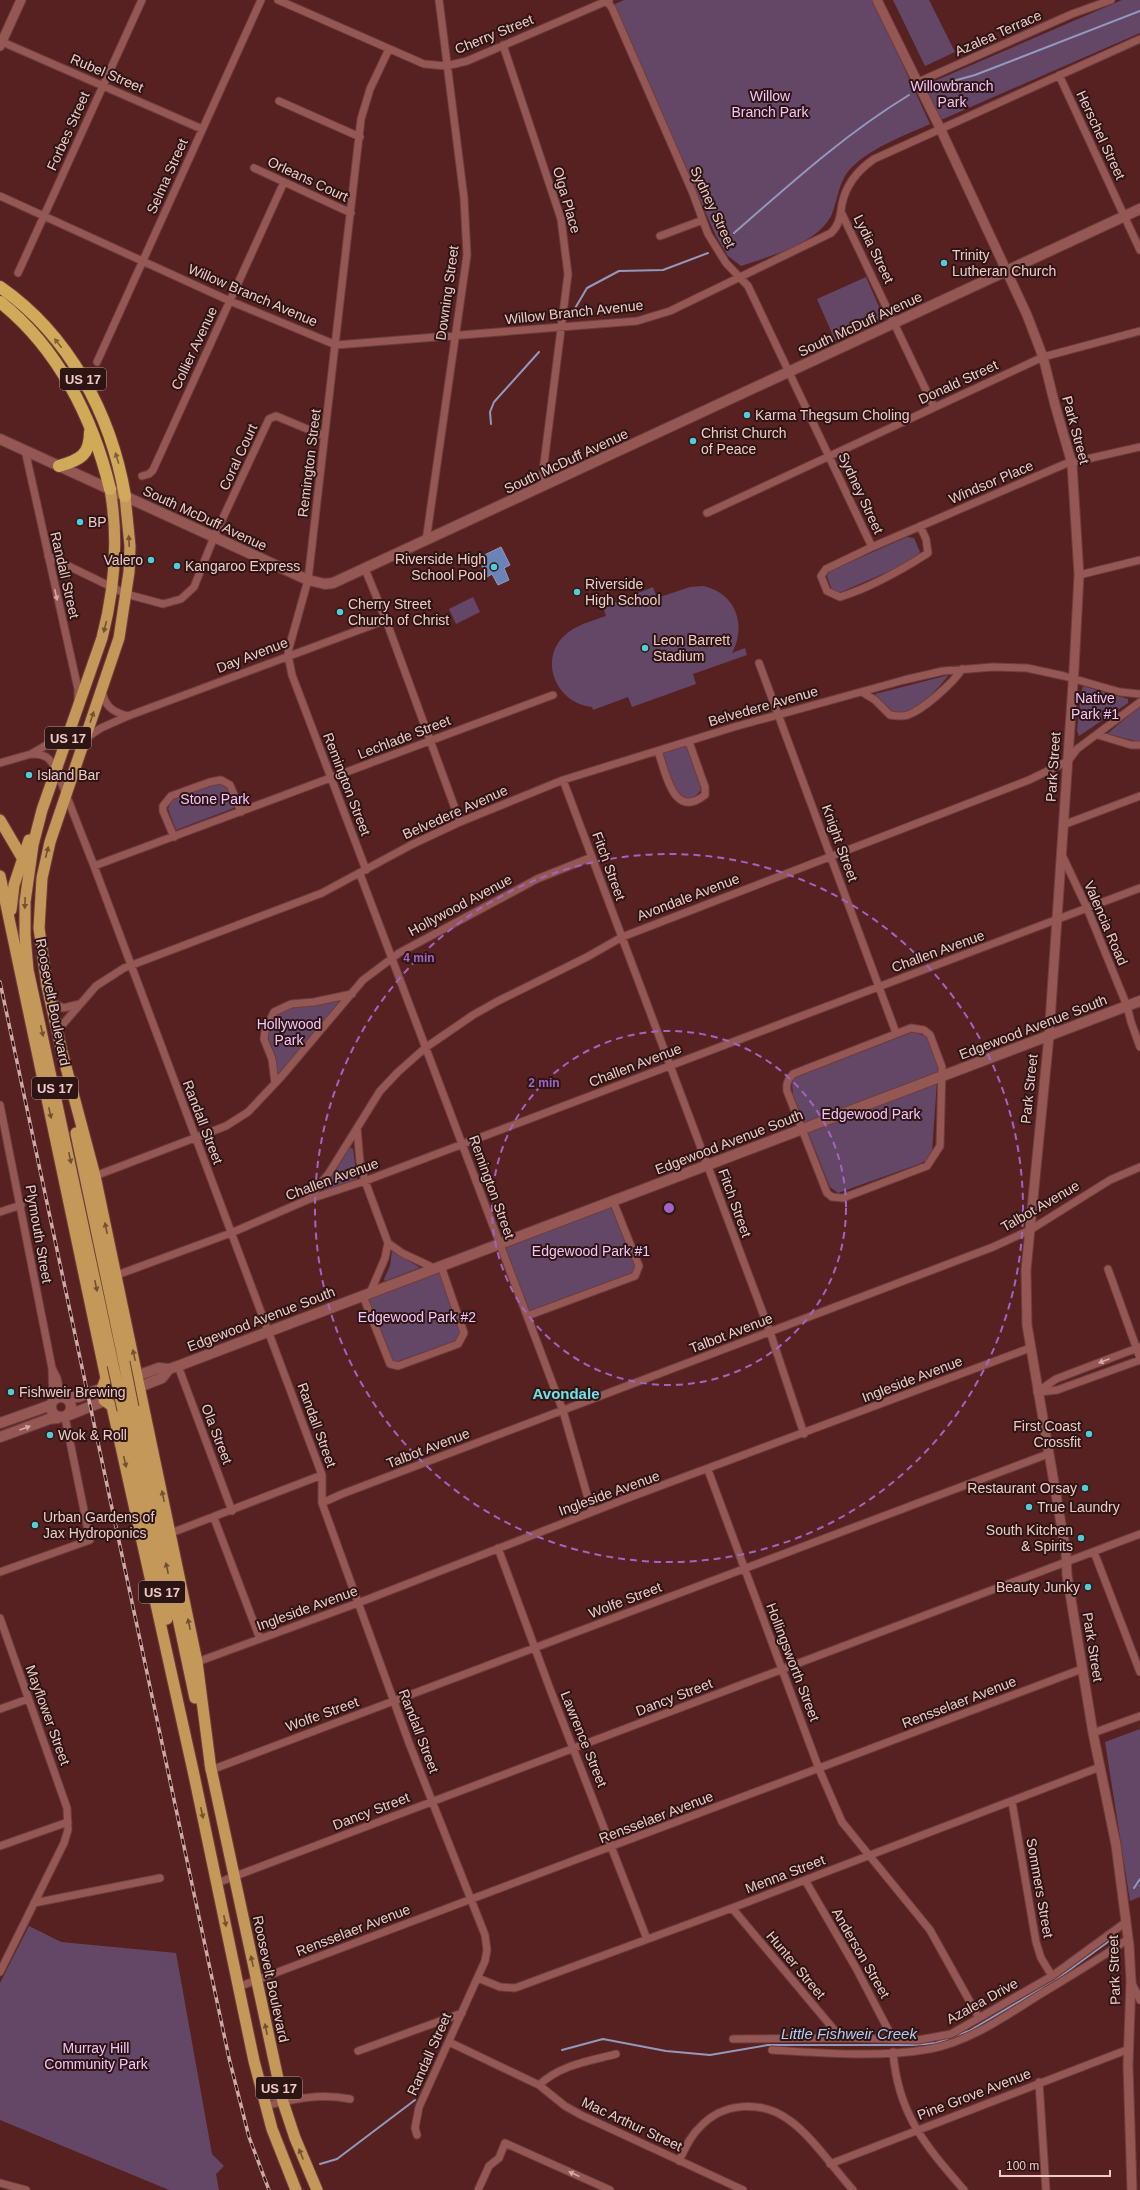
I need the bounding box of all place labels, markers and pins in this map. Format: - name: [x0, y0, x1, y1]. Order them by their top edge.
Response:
- place label: Trinity Lutheran Church: [952, 247, 1056, 279]
- marker: Trinity Lutheran Church: [939, 258, 949, 268]
- place label: Karma Thegsum Choling: [755, 407, 910, 423]
- marker: Karma Thegsum Choling: [742, 410, 752, 420]
- place label: Christ Church of Peace: [701, 425, 787, 457]
- marker: Christ Church of Peace: [688, 436, 698, 446]
- place label: BP: [88, 514, 107, 530]
- marker: BP: [75, 517, 85, 527]
- place label: Riverside High School Pool: [395, 551, 486, 583]
- place label: Valero: [104, 552, 143, 568]
- marker: Valero: [146, 555, 156, 565]
- place label: Kangaroo Express: [185, 558, 300, 574]
- marker: Kangaroo Express: [172, 561, 182, 571]
- marker: Riverside High School Pool: [489, 562, 499, 572]
- place label: Riverside High School: [585, 576, 661, 608]
- marker: Riverside High School: [572, 587, 582, 597]
- place label: Cherry Street Church of Christ: [348, 596, 449, 628]
- marker: Cherry Street Church of Christ: [335, 607, 345, 617]
- place label: Leon Barrett Stadium: [653, 632, 730, 664]
- marker: Leon Barrett Stadium: [640, 643, 650, 653]
- place label: Island Bar: [37, 767, 100, 783]
- marker: Island Bar: [24, 770, 34, 780]
- centre of rings: [662, 1201, 676, 1215]
- place label: Fishweir Brewing: [19, 1384, 126, 1400]
- marker: Fishweir Brewing: [6, 1387, 16, 1397]
- place label: First Coast Crossfit: [1013, 1418, 1081, 1450]
- place label: Wok & Roll: [58, 1427, 127, 1443]
- marker: First Coast Crossfit: [1084, 1429, 1094, 1439]
- marker: Wok & Roll: [45, 1430, 55, 1440]
- place label: Restaurant Orsay: [967, 1480, 1077, 1496]
- marker: Restaurant Orsay: [1080, 1483, 1090, 1493]
- place label: True Laundry: [1037, 1499, 1120, 1515]
- marker: True Laundry: [1024, 1502, 1034, 1512]
- place label: Urban Gardens of Jax Hydroponics: [43, 1509, 154, 1541]
- marker: Urban Gardens of Jax Hydroponics: [30, 1520, 40, 1530]
- place label: South Kitchen & Spirits: [986, 1522, 1073, 1554]
- marker: South Kitchen & Spirits: [1076, 1533, 1086, 1543]
- place label: Beauty Junky: [996, 1579, 1080, 1595]
- marker: Beauty Junky: [1083, 1582, 1093, 1592]

